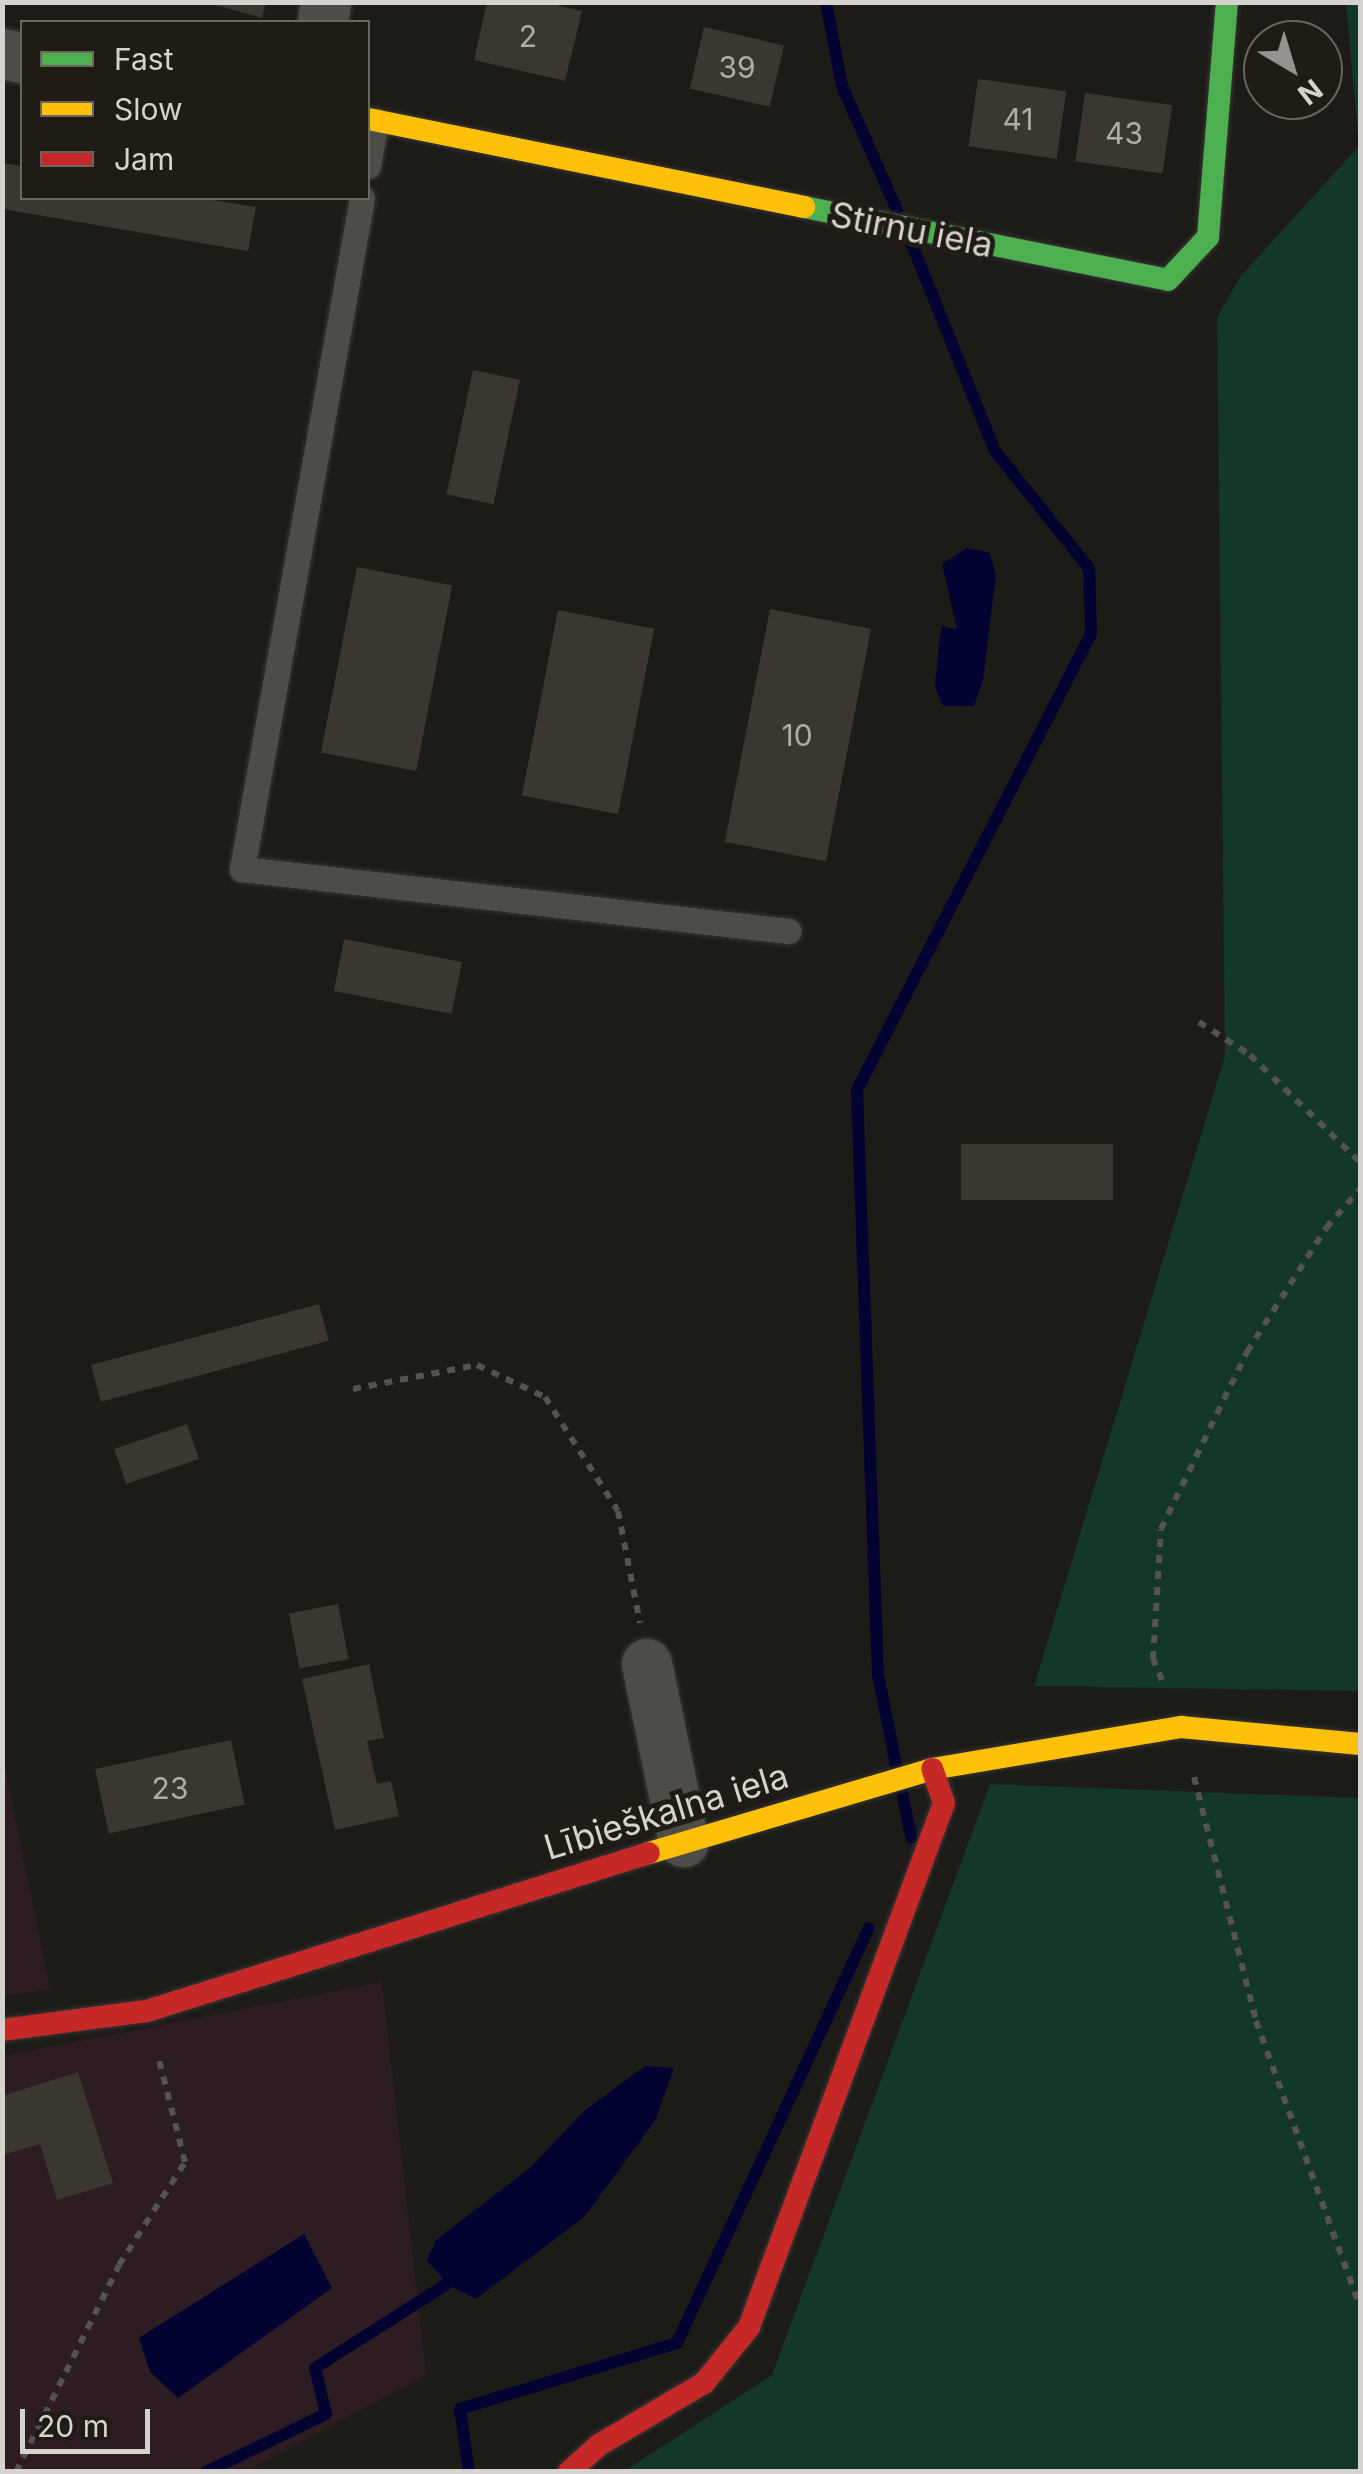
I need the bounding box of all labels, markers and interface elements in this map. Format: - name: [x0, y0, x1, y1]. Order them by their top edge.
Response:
- house number: 2: [519, 18, 537, 54]
- legend: [20, 20, 370, 200]
- north arrow: [1243, 20, 1343, 120]
- text: Fast: [114, 41, 173, 77]
- house number: 39: [718, 49, 756, 85]
- text: N: [1291, 72, 1329, 112]
- text: Slow: [114, 91, 183, 127]
- house number: 41: [1003, 101, 1033, 137]
- house number: 43: [1105, 115, 1143, 151]
- text: Jam: [114, 141, 174, 177]
- street label: Stirnu iela: [827, 193, 997, 265]
- house number: 10: [781, 717, 813, 753]
- street label: Lībieškalna iela: [539, 1754, 793, 1868]
- house number: 23: [152, 1770, 188, 1806]
- scale bar: [25, 2389, 155, 2451]
- text: 20 m: [37, 2408, 109, 2444]

